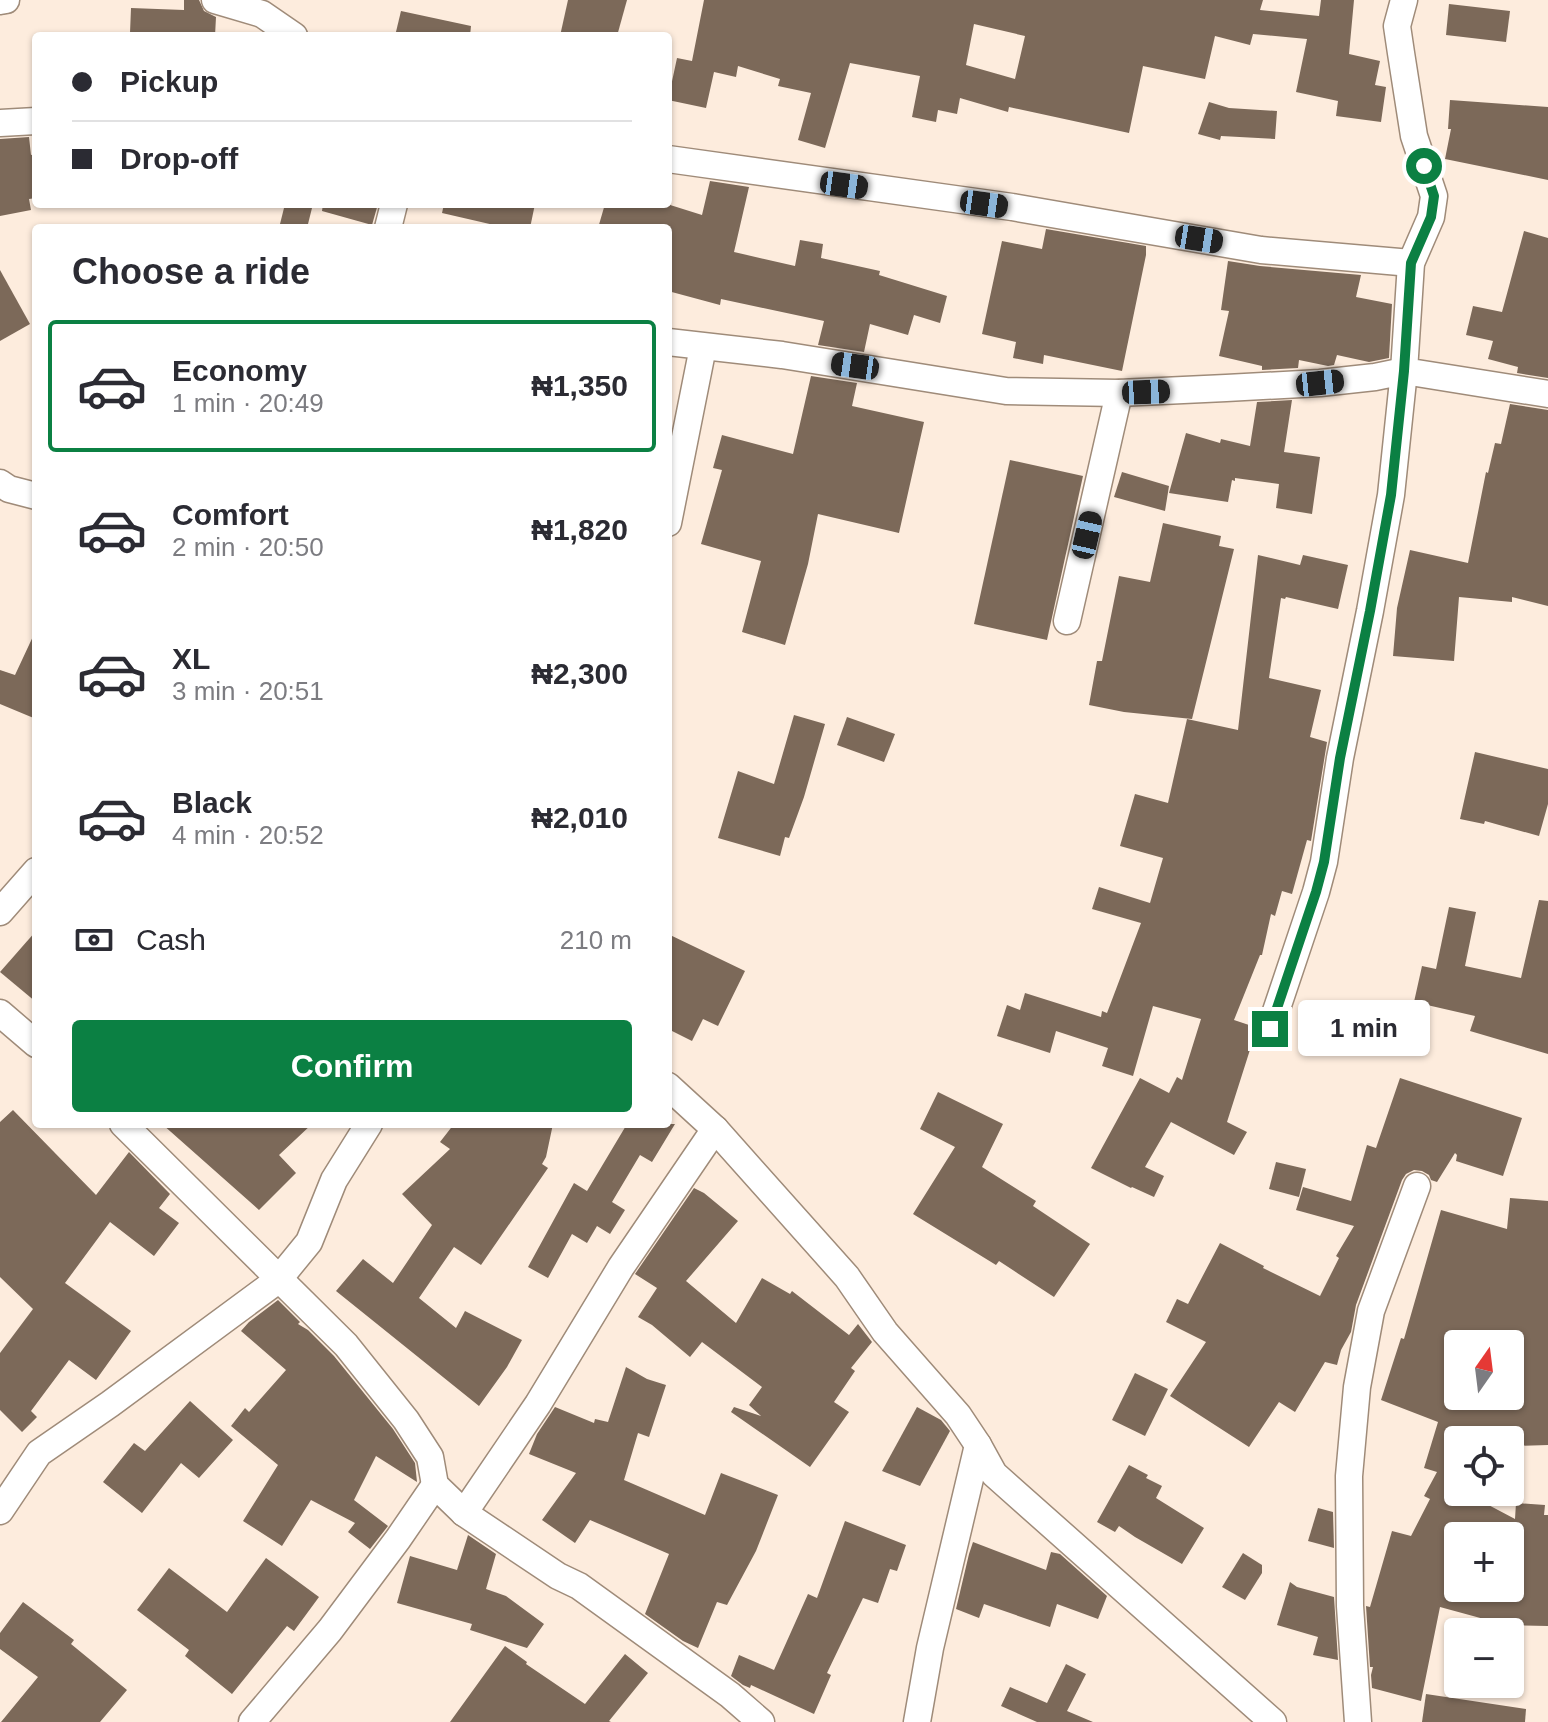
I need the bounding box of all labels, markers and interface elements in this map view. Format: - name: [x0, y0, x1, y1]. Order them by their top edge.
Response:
- text: Pickup: [120, 65, 218, 98]
- text: Drop-off: [120, 142, 238, 175]
- route start: [1406, 148, 1442, 184]
- car: [819, 170, 869, 200]
- car: [959, 189, 1009, 219]
- car: [1173, 223, 1225, 255]
- text: Choose a ride: [72, 251, 310, 292]
- icon: car: [76, 350, 148, 422]
- car: [830, 351, 880, 381]
- text: Economy: [172, 354, 307, 387]
- text: ₦1,350: [531, 369, 628, 402]
- car: [1295, 369, 1345, 397]
- car: [1122, 379, 1170, 405]
- text: 1 min · 20:49: [172, 388, 324, 418]
- icon: car: [76, 494, 148, 566]
- text: Comfort: [172, 498, 289, 531]
- car: [1070, 509, 1104, 561]
- text: ₦1,820: [531, 513, 628, 546]
- text: 2 min · 20:50: [172, 532, 324, 562]
- icon: car: [76, 638, 148, 710]
- text: XL: [172, 642, 210, 675]
- text: ₦2,300: [531, 657, 628, 690]
- text: 3 min · 20:51: [172, 676, 324, 706]
- icon: car: [76, 782, 148, 854]
- text: Black: [172, 786, 252, 819]
- text: ₦2,010: [531, 801, 628, 834]
- text: 4 min · 20:52: [172, 820, 324, 850]
- icon: cash: [72, 918, 116, 962]
- text: Cash: [136, 923, 206, 956]
- text: 210 m: [560, 925, 632, 955]
- callout: 1 min: [1298, 1001, 1430, 1057]
- route end: [1252, 1011, 1288, 1047]
- text: 1 min: [1330, 1013, 1398, 1043]
- button: Confirm: [72, 1020, 632, 1112]
- north arrow: [1444, 1330, 1524, 1410]
- map controls: [1444, 1330, 1524, 1698]
- button: locate: [1444, 1426, 1524, 1506]
- button: +: [1444, 1522, 1524, 1602]
- button: −: [1444, 1618, 1524, 1698]

